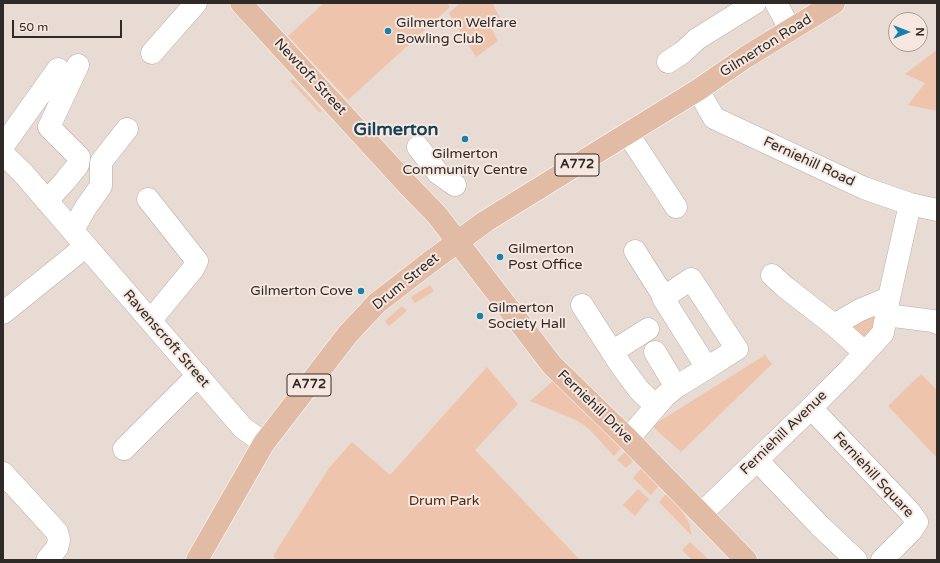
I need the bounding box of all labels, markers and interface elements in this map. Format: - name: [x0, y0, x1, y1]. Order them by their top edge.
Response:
- street label: Gilmerton Road: [717, 11, 815, 81]
- scale bar: [14, 12, 124, 38]
- north arrow: [888, 12, 928, 52]
- place label: Gilmerton Welfare Bowling Club: [396, 15, 517, 48]
- text: 50 m: [19, 20, 48, 34]
- marker: Gilmerton Welfare Bowling Club: [383, 26, 393, 36]
- text: N: [913, 28, 926, 36]
- street label: Newtoft Street: [270, 35, 350, 119]
- district label: Gilmerton: [354, 119, 438, 141]
- street label: Ferniehill Road: [761, 133, 857, 191]
- marker: Gilmerton Community Centre: [460, 134, 470, 144]
- place label: Gilmerton Community Centre: [403, 146, 527, 178]
- road number: A772: [555, 154, 599, 176]
- place label: Gilmerton Post Office: [508, 241, 583, 274]
- street label: Drum Street: [369, 250, 443, 314]
- marker: Gilmerton Post Office: [495, 252, 505, 262]
- place label: Gilmerton Cove: [250, 283, 353, 299]
- marker: Gilmerton Cove: [356, 286, 366, 296]
- street label: Ravenscroft Street: [119, 287, 213, 391]
- place label: Gilmerton Society Hall: [488, 300, 566, 332]
- marker: Gilmerton Society Hall: [475, 311, 485, 321]
- street label: Ferniehill Drive: [554, 367, 636, 447]
- road number: A772: [287, 374, 331, 396]
- street label: Ferniehill Avenue: [737, 387, 831, 479]
- street label: Ferniehill Square: [829, 429, 917, 521]
- park label: Drum Park: [409, 493, 479, 509]

